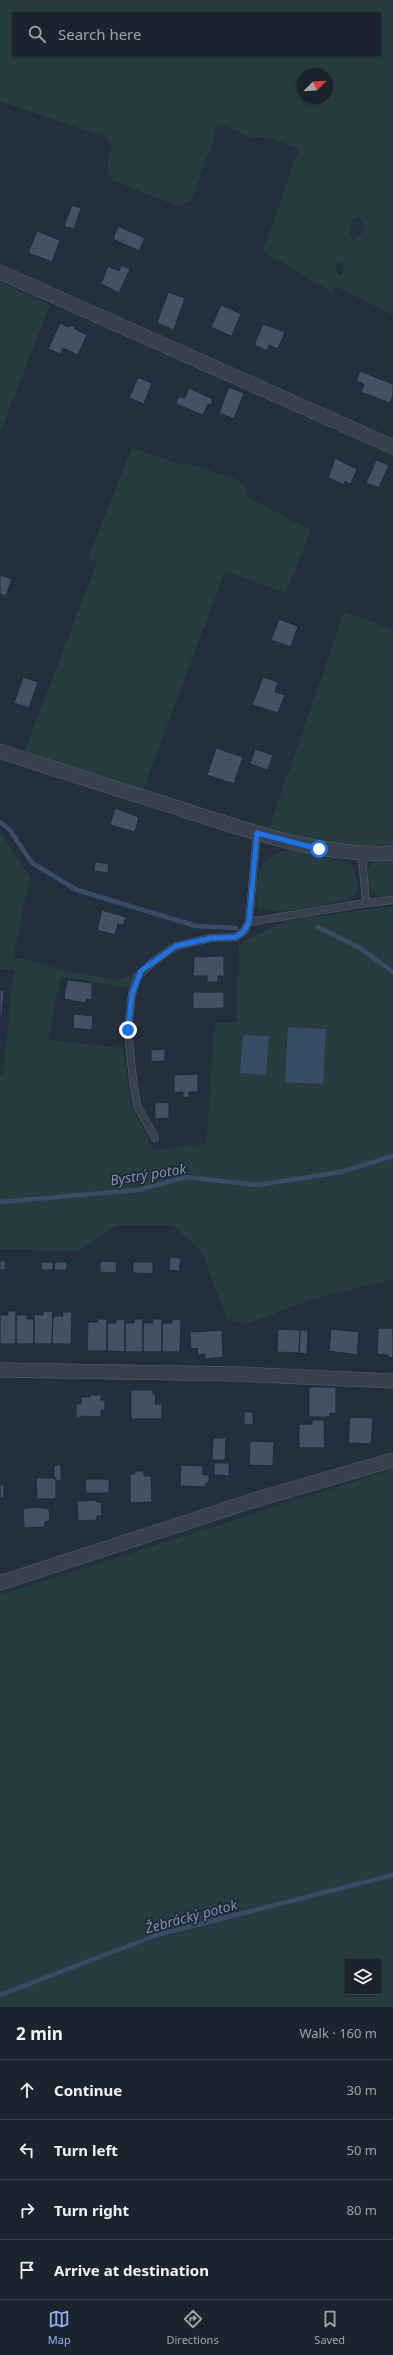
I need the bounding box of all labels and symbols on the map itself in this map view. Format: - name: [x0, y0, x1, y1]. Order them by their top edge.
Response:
- north arrow: [297, 68, 333, 104]
- route start: [310, 840, 328, 858]
- route end: [119, 1021, 137, 1039]
- water label: Bystrý potok: [109, 1158, 188, 1189]
- water label: Žebrácký potok: [142, 1894, 240, 1938]

